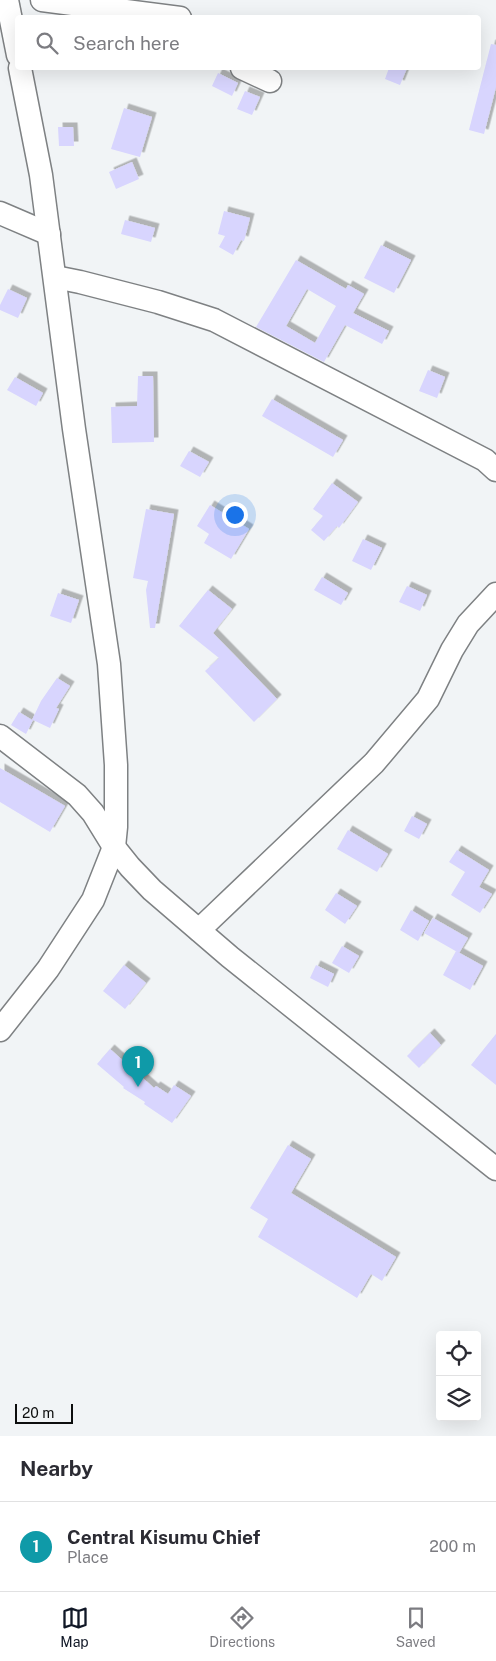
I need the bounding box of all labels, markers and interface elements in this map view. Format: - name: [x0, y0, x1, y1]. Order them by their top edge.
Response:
- search box: [15, 15, 481, 70]
- icon: search: [33, 29, 61, 57]
- text: Search here: [73, 32, 180, 54]
- your location: [222, 502, 248, 528]
- pin: 1: [122, 1046, 154, 1087]
- map controls: [436, 1331, 481, 1421]
- button: locate: [436, 1331, 481, 1376]
- button: layers: [436, 1376, 481, 1421]
- scale bar: [15, 1401, 72, 1424]
- text: 20 m: [22, 1405, 54, 1421]
- text: Nearby: [20, 1456, 93, 1481]
- text: Central Kisumu Chief: [67, 1526, 260, 1548]
- text: 1: [33, 1537, 39, 1556]
- text: 200 m: [429, 1537, 476, 1556]
- text: Place: [67, 1548, 109, 1567]
- tab: Map: [60, 1604, 89, 1650]
- tab: Directions: [209, 1604, 275, 1650]
- tab: Saved: [396, 1604, 436, 1650]

